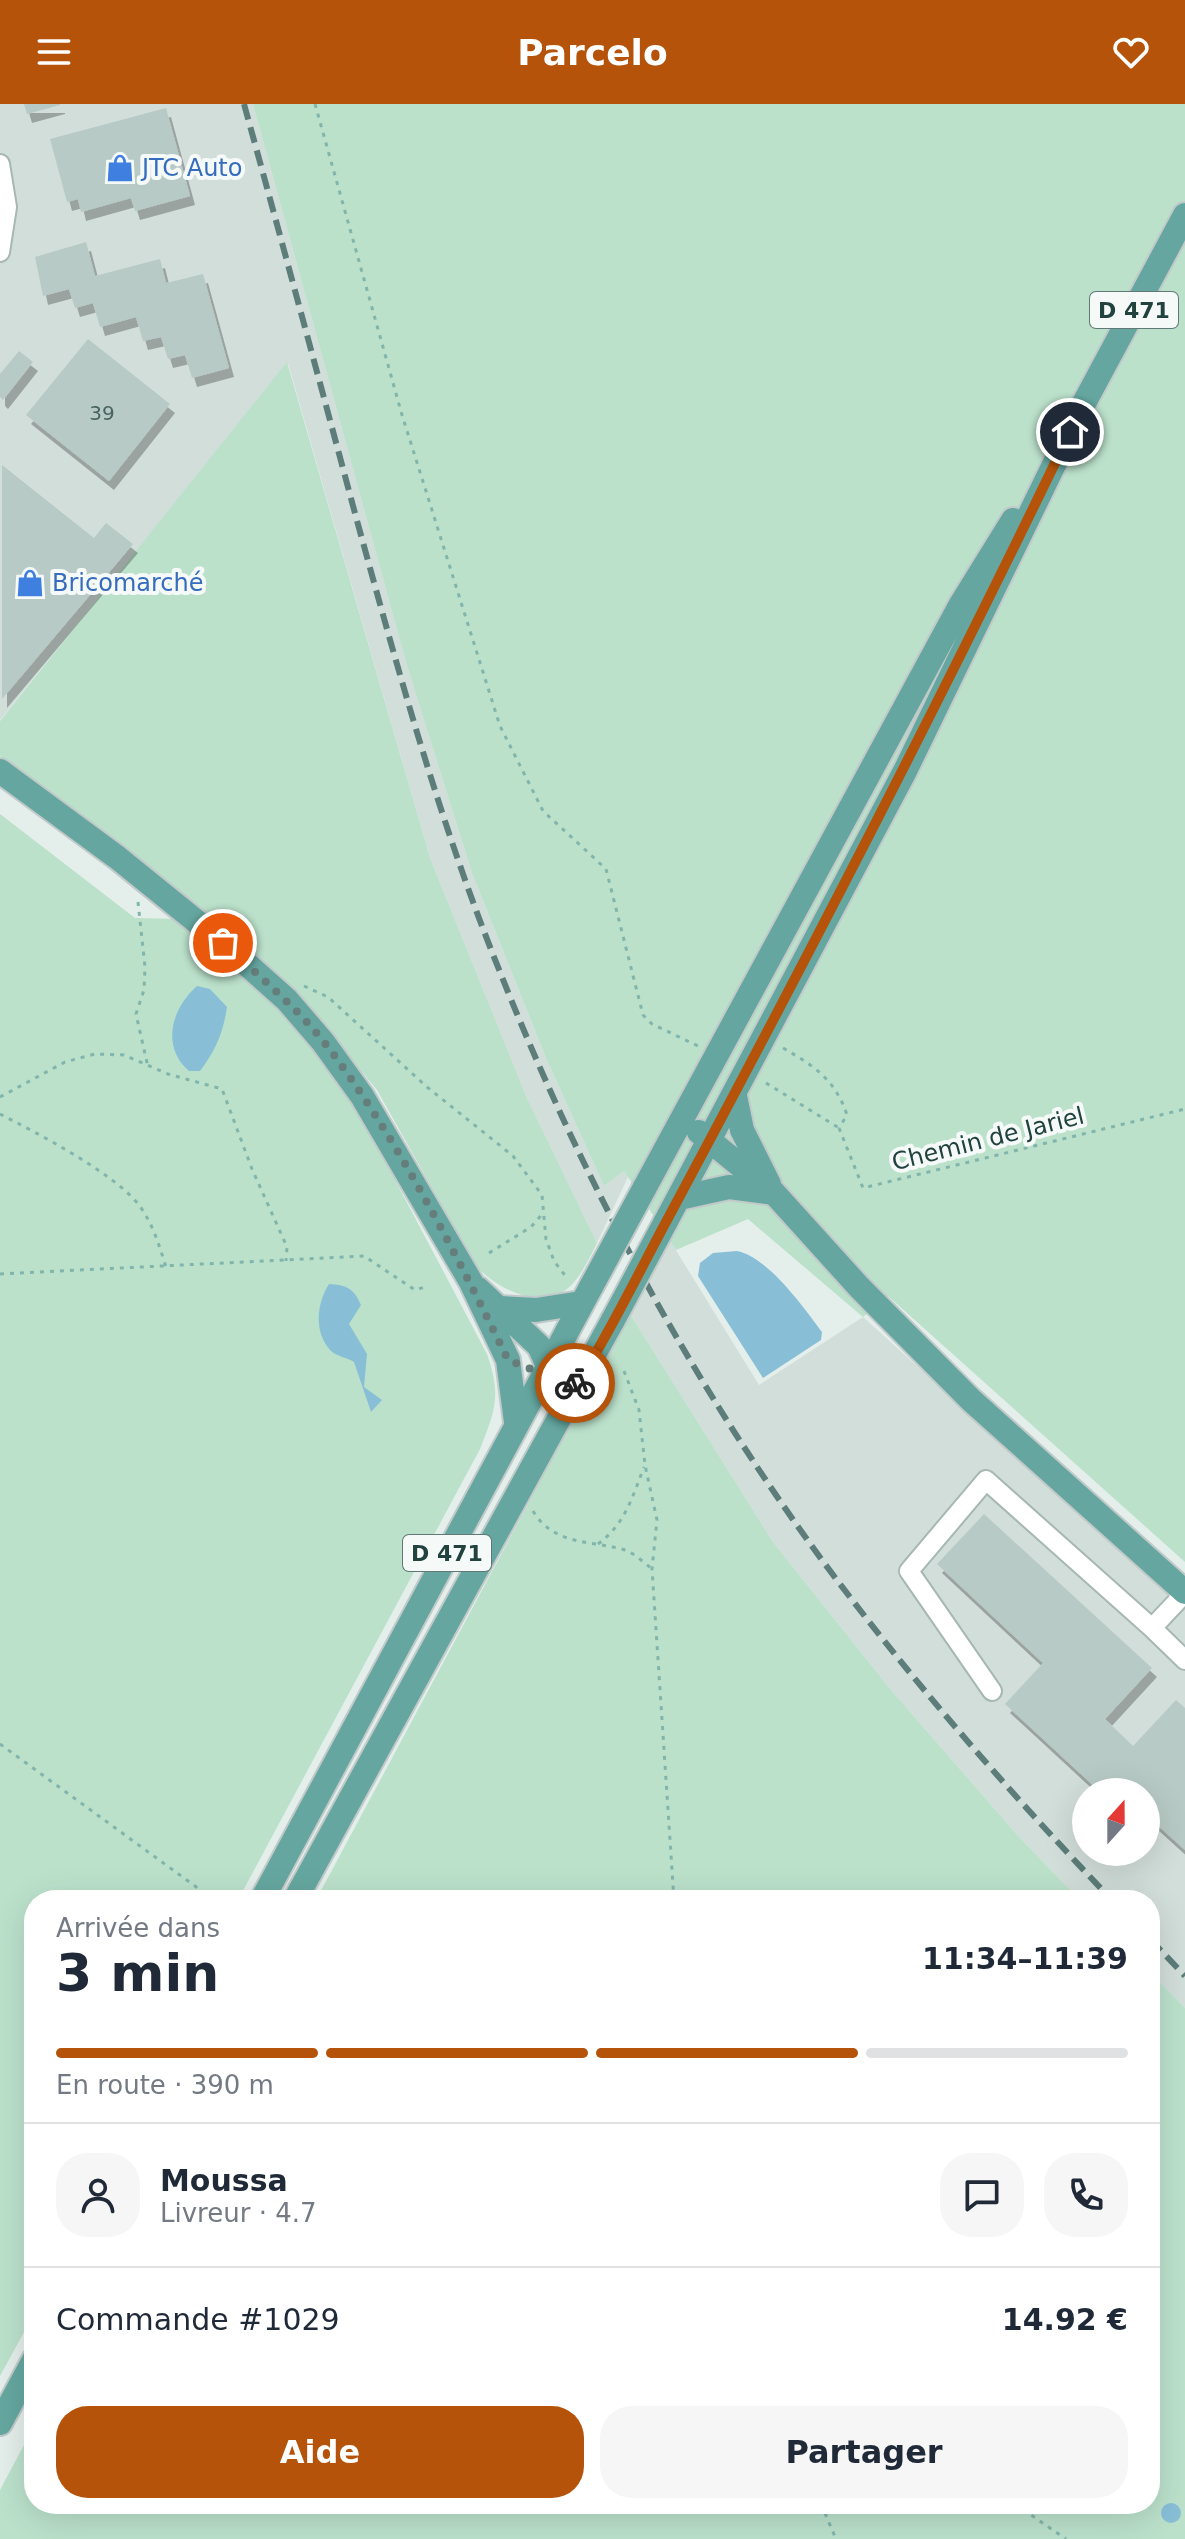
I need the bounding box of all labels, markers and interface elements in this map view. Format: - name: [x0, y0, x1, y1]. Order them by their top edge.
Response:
- icon: menu: [32, 30, 76, 74]
- icon: heart: [1109, 30, 1153, 74]
- text: Parcelo: [517, 32, 668, 73]
- shop icon: JTC Auto: [105, 153, 135, 183]
- place label: JTC Auto: [140, 154, 242, 182]
- road number: D 471: [1090, 292, 1178, 328]
- pin: [1036, 398, 1104, 466]
- house number: 39: [89, 401, 115, 425]
- icon: home: [1048, 410, 1092, 454]
- shop icon: Bricomarché: [15, 568, 45, 598]
- place label: Bricomarché: [52, 569, 203, 597]
- pin: [189, 909, 257, 977]
- icon: bag: [201, 921, 245, 965]
- street label: Chemin de Jariel: [889, 1102, 1087, 1176]
- courier: [535, 1343, 615, 1423]
- icon: bike: [553, 1361, 597, 1405]
- road number: D 471: [403, 1535, 491, 1571]
- north arrow: [1072, 1778, 1160, 1866]
- map controls: [1072, 1778, 1160, 1866]
- text: Arrivée dans: [56, 1913, 220, 1943]
- text: 11:34–11:39: [922, 1941, 1128, 1976]
- text: 3 min: [56, 1943, 219, 2003]
- text: En route · 390 m: [56, 2070, 274, 2100]
- button: person: [56, 2153, 140, 2237]
- button: chat: [940, 2153, 1024, 2237]
- button: phone: [1044, 2153, 1128, 2237]
- text: Moussa: [160, 2163, 288, 2198]
- text: Livreur · 4.7: [160, 2198, 317, 2228]
- text: Commande #1029: [56, 2302, 340, 2337]
- text: 14.92 €: [1002, 2302, 1128, 2337]
- button: Aide: [56, 2406, 584, 2498]
- button: Partager: [600, 2406, 1128, 2498]

